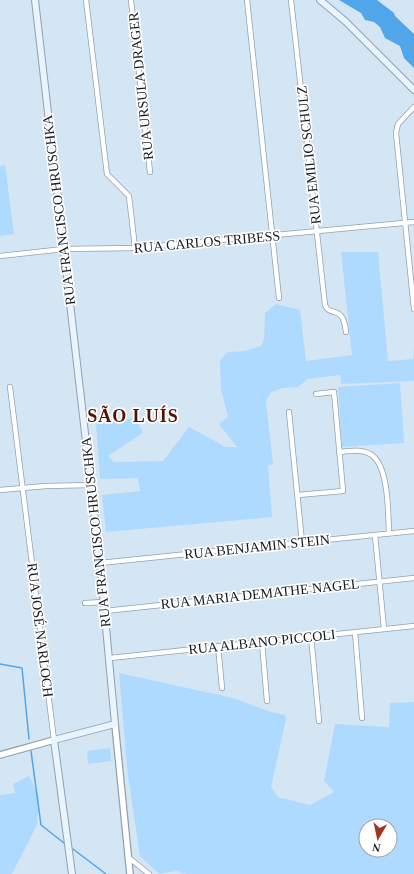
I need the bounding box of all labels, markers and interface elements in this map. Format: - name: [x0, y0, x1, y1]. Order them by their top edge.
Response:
- street label: RUA URSULA DRAGER: [126, 11, 156, 161]
- street label: RUA EMILIO SCHULZ: [294, 85, 324, 225]
- street label: RUA FRANCISCO HRUSCHKA: [40, 113, 78, 306]
- street label: RUA CARLOS TRIBESS: [133, 228, 281, 256]
- district label: SÃO LUÍS: [87, 405, 179, 426]
- street label: RUA FRANCISCO HRUSCHKA: [78, 435, 113, 628]
- street label: RUA BENJAMIN STEIN: [183, 532, 331, 562]
- street label: RUA JOSÉ NARLOCH: [24, 562, 57, 698]
- street label: RUA MARIA DEMATHE NAGEL: [160, 576, 360, 612]
- street label: RUA ALBANO PICCOLI: [188, 627, 337, 657]
- north arrow: [358, 818, 398, 858]
- text: N: [372, 841, 381, 854]

